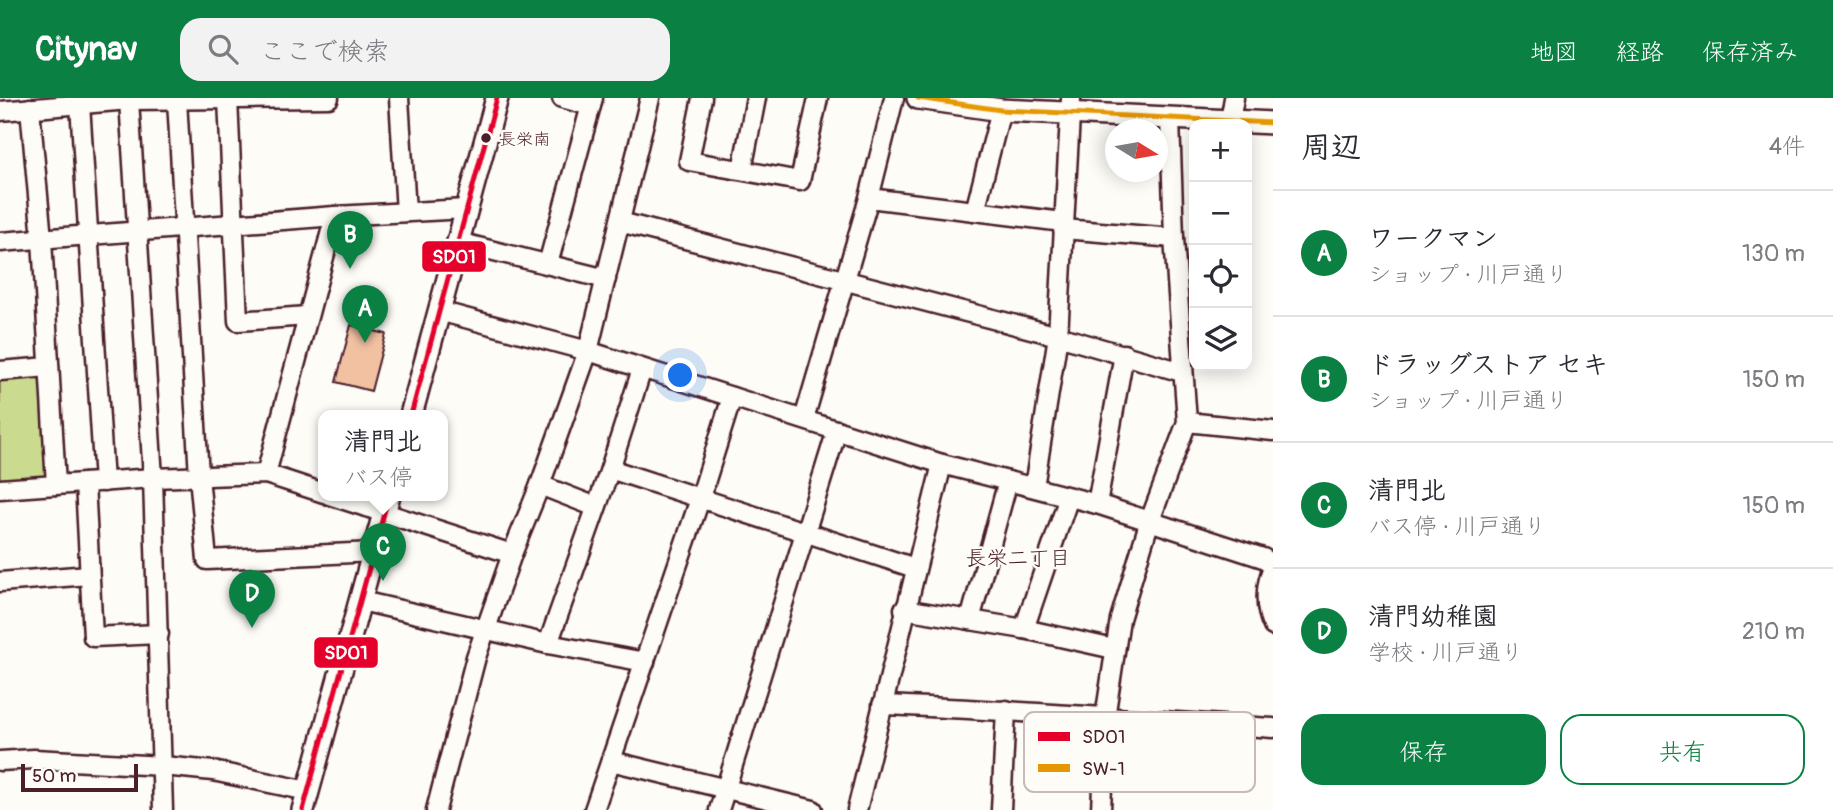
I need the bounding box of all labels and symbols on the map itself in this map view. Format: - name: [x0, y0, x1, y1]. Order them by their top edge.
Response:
- north arrow: [1105, 119, 1168, 182]
- place label: 長栄南: [499, 129, 550, 150]
- marker: 長栄南: [479, 131, 493, 145]
- pin: B: [327, 211, 373, 269]
- line badge: SD01: [421, 240, 487, 273]
- text: SD01: [432, 245, 476, 269]
- pin: A: [342, 285, 388, 343]
- your location: [663, 358, 697, 392]
- pin: C: [360, 523, 406, 581]
- district label: 長栄二丁目: [966, 545, 1071, 572]
- pin: D: [229, 570, 275, 628]
- line badge: SD01: [313, 636, 379, 669]
- text: SD01: [324, 641, 368, 665]
- legend: [1024, 712, 1255, 792]
- text: SD01: [1082, 725, 1125, 749]
- text: SW-1: [1082, 757, 1125, 781]
- scale bar: [21, 761, 138, 793]

